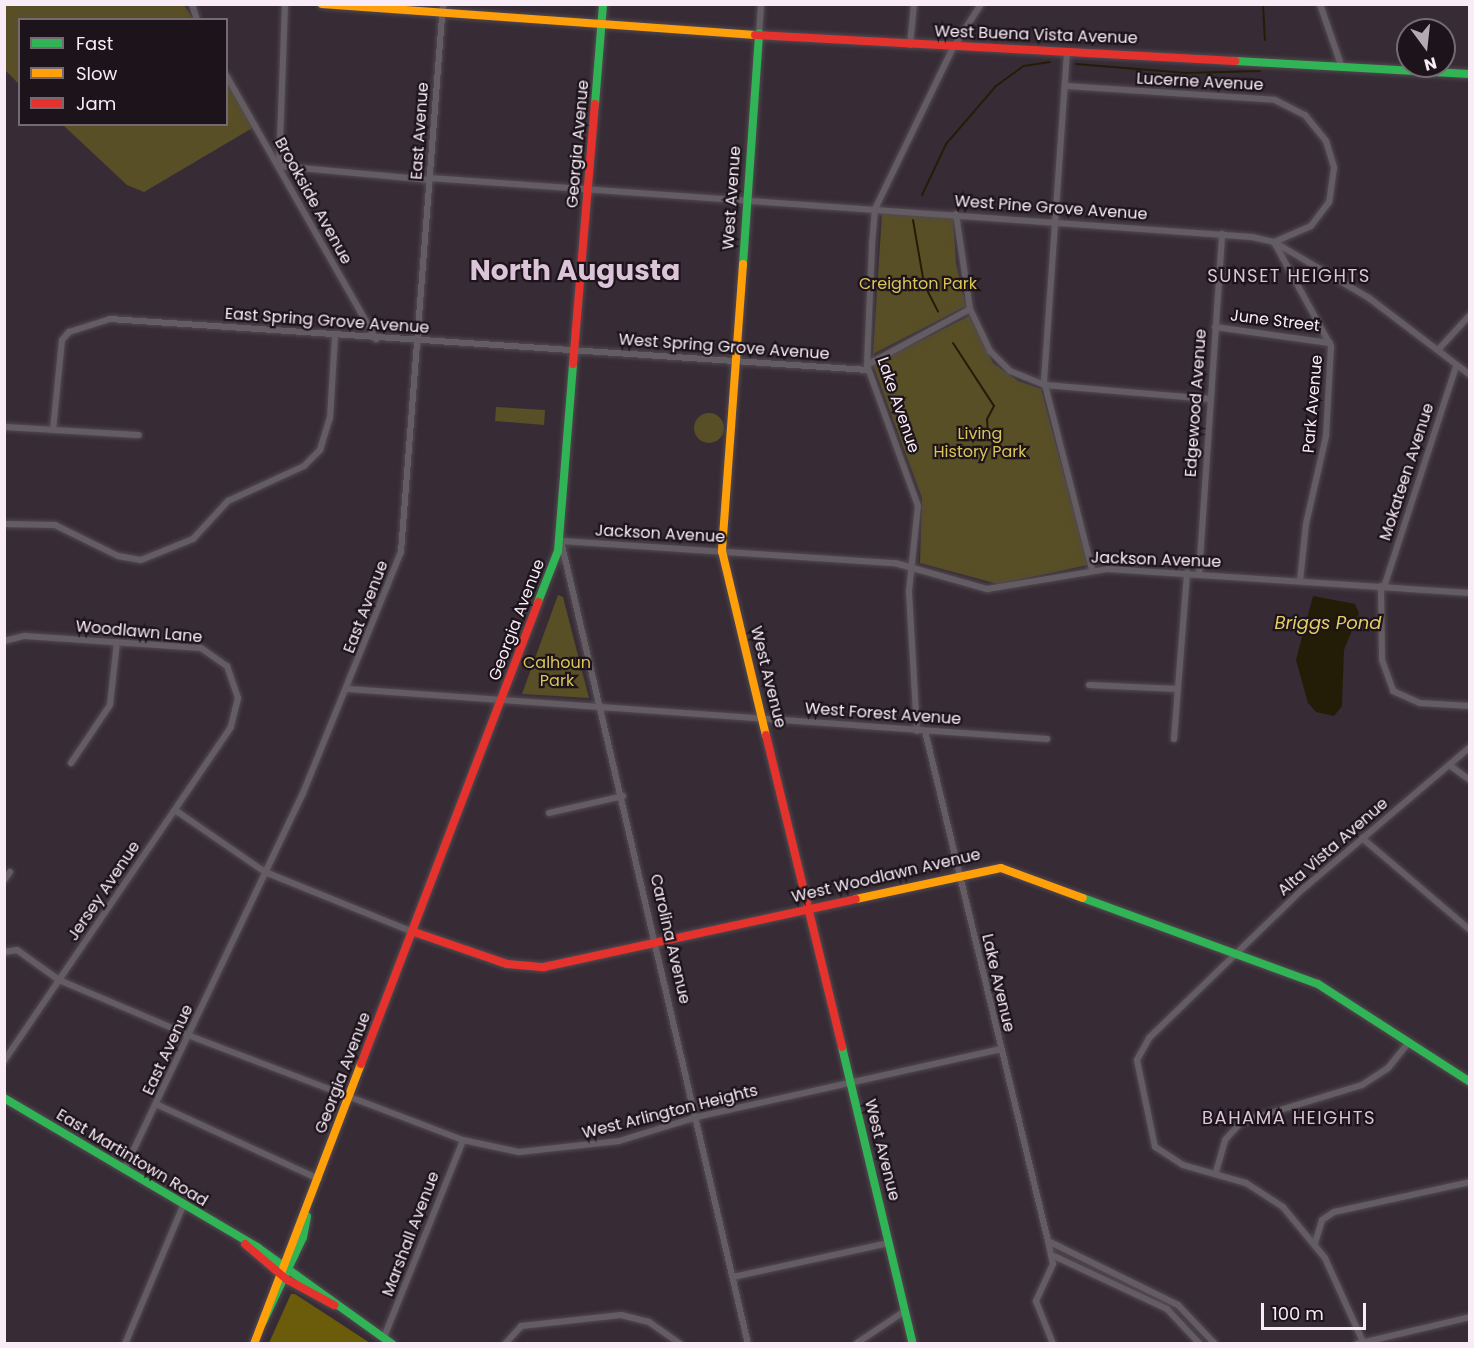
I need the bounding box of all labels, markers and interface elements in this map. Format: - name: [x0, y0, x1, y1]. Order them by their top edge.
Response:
- legend: [18, 18, 228, 126]
- north arrow: [1396, 18, 1456, 78]
- street label: West Buena Vista Avenue: [934, 22, 1138, 48]
- text: Fast: [76, 31, 113, 56]
- text: N: [1421, 51, 1439, 77]
- text: Slow: [76, 61, 117, 86]
- street label: Lucerne Avenue: [1136, 69, 1264, 95]
- street label: Georgia Avenue: [563, 79, 593, 209]
- street label: East Avenue: [407, 82, 433, 180]
- text: Jam: [76, 91, 116, 116]
- street label: Brookside Avenue: [270, 134, 356, 268]
- street label: West Avenue: [719, 145, 745, 251]
- street label: West Pine Grove Avenue: [954, 192, 1148, 224]
- district label: North Augusta: [470, 254, 680, 288]
- district label: SUNSET HEIGHTS: [1207, 265, 1371, 287]
- park label: Creighton Park: [859, 274, 977, 294]
- street label: East Spring Grove Avenue: [224, 304, 430, 338]
- street label: June Street: [1229, 306, 1321, 336]
- street label: Edgewood Avenue: [1181, 328, 1211, 478]
- street label: West Spring Grove Avenue: [618, 330, 830, 364]
- street label: Lake Avenue: [873, 354, 923, 456]
- street label: Park Avenue: [1299, 354, 1327, 454]
- street label: Mokateen Avenue: [1376, 401, 1438, 543]
- park label: Living History Park: [934, 424, 1026, 462]
- street label: Jackson Avenue: [594, 521, 726, 547]
- street label: Jackson Avenue: [1090, 548, 1222, 572]
- street label: Georgia Avenue: [485, 557, 549, 683]
- street label: East Avenue: [340, 558, 392, 656]
- water label: Briggs Pond: [1275, 612, 1381, 634]
- street label: Woodlawn Lane: [75, 617, 203, 647]
- street label: West Avenue: [746, 624, 790, 730]
- park label: Calhoun Park: [523, 653, 591, 691]
- street label: West Forest Avenue: [804, 699, 962, 729]
- street label: Alta Vista Avenue: [1274, 794, 1392, 900]
- street label: Jersey Avenue: [64, 838, 144, 944]
- street label: West Woodlawn Avenue: [790, 845, 982, 907]
- street label: Carolina Avenue: [646, 872, 694, 1006]
- street label: Lake Avenue: [977, 932, 1019, 1034]
- street label: East Avenue: [139, 1002, 197, 1098]
- street label: Georgia Avenue: [311, 1010, 375, 1136]
- street label: West Arlington Heights: [580, 1081, 760, 1143]
- street label: West Avenue: [860, 1097, 904, 1203]
- street label: East Martintown Road: [53, 1105, 211, 1211]
- district label: BAHAMA HEIGHTS: [1202, 1107, 1376, 1129]
- street label: Marshall Avenue: [378, 1169, 444, 1299]
- scale bar: [1264, 1291, 1369, 1329]
- text: 100 m: [1272, 1301, 1324, 1326]

